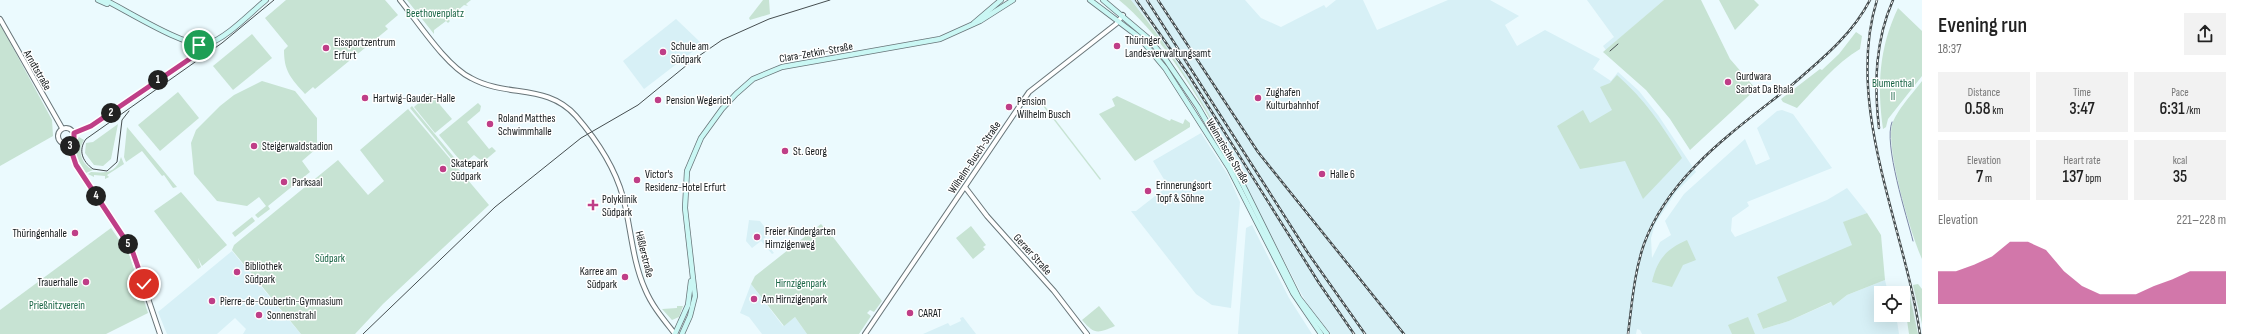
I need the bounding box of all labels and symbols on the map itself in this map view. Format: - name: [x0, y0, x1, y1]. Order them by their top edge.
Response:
- park label: Beethovenplatz: [406, 7, 464, 20]
- pin: [182, 28, 216, 62]
- place label: Thüringer Landesverwaltungsamt: [1125, 34, 1211, 60]
- place label: Eissportzentrum Erfurt: [334, 36, 395, 62]
- place label: Schule am Südpark: [671, 40, 709, 66]
- street label: Clara-Zetkin-Straße: [778, 40, 854, 65]
- marker: Thüringer Landesverwaltungsamt: [1112, 41, 1122, 51]
- marker: Eissportzentrum Erfurt: [321, 43, 331, 53]
- street label: Arndtstraße: [20, 47, 54, 93]
- marker: Schule am Südpark: [658, 47, 668, 57]
- pin: 1: [148, 70, 168, 90]
- place label: Gurdwara Sarbat Da Bhala: [1736, 70, 1793, 96]
- marker: Gurdwara Sarbat Da Bhala: [1723, 77, 1733, 87]
- park label: Blumenthal II: [1872, 77, 1914, 103]
- place label: Zughafen Kulturbahnhof: [1266, 86, 1320, 112]
- place label: Hartwig-Gauder-Halle: [373, 92, 455, 105]
- marker: Hartwig-Gauder-Halle: [360, 93, 370, 103]
- marker: Zughafen Kulturbahnhof: [1253, 93, 1263, 103]
- place label: Pension Wegerich: [666, 94, 732, 107]
- marker: Pension Wegerich: [653, 95, 663, 105]
- place label: Pension Wilhelm Busch: [1017, 95, 1071, 121]
- marker: Pension Wilhelm Busch: [1004, 102, 1014, 112]
- pin: 2: [101, 103, 121, 123]
- place label: Roland Matthes Schwimmhalle: [498, 112, 555, 138]
- street label: Weimarische Straße: [1203, 116, 1252, 186]
- marker: Roland Matthes Schwimmhalle: [485, 119, 495, 129]
- street label: Wilhelm-Busch-Straße: [945, 119, 1003, 196]
- pin: 3: [60, 136, 80, 156]
- place label: Steigerwaldstadion: [262, 140, 333, 153]
- marker: Steigerwaldstadion: [249, 141, 259, 151]
- place label: St. Georg: [793, 145, 827, 158]
- marker: St. Georg: [780, 146, 790, 156]
- place label: Skatepark Südpark: [451, 157, 489, 183]
- marker: Skatepark Südpark: [438, 164, 448, 174]
- place label: Victor's Residenz-Hotel Erfurt: [645, 168, 727, 194]
- place label: Halle 6: [1330, 168, 1355, 181]
- marker: Halle 6: [1317, 169, 1327, 179]
- marker: Victor's Residenz-Hotel Erfurt: [632, 175, 642, 185]
- place label: Parksaal: [292, 176, 322, 189]
- marker: Parksaal: [279, 177, 289, 187]
- place label: Erinnerungsort Topf & Söhne: [1156, 179, 1212, 205]
- pin: 4: [86, 186, 106, 206]
- marker: Erinnerungsort Topf & Söhne: [1143, 186, 1153, 196]
- place label: Polyklinik Südpark: [602, 193, 638, 219]
- marker: Polyklinik Südpark: [587, 199, 599, 211]
- place label: Freier Kindergarten Hirnzigenweg: [765, 225, 836, 251]
- place label: Thüringenhalle: [12, 227, 67, 240]
- marker: Thüringenhalle: [70, 228, 80, 238]
- street label: Häßlerstraße: [632, 230, 657, 279]
- street label: Geraer Straße: [1011, 231, 1054, 278]
- marker: Freier Kindergarten Hirnzigenweg: [752, 232, 762, 242]
- pin: 5: [118, 234, 138, 254]
- park label: Südpark: [315, 252, 346, 265]
- place label: Bibliothek Südpark: [245, 260, 283, 286]
- place label: Karree am Südpark: [580, 265, 618, 291]
- pin: [127, 267, 161, 301]
- marker: Bibliothek Südpark: [232, 267, 242, 277]
- marker: Karree am Südpark: [620, 272, 630, 282]
- place label: Trauerhalle: [37, 276, 78, 289]
- marker: Trauerhalle: [81, 277, 91, 287]
- park label: Hirnzigenpark: [775, 277, 827, 290]
- place label: Am Hirnzigenpark: [761, 293, 828, 306]
- marker: Am Hirnzigenpark: [749, 294, 759, 304]
- place label: Pierre-de-Coubertin-Gymnasium: [220, 295, 343, 308]
- marker: Pierre-de-Coubertin-Gymnasium: [207, 296, 217, 306]
- park label: Prießnitzverein: [29, 299, 85, 312]
- place label: CARAT: [918, 307, 942, 320]
- marker: CARAT: [905, 308, 915, 318]
- place label: Sonnenstrahl: [267, 309, 316, 322]
- marker: Sonnenstrahl: [254, 310, 264, 320]

